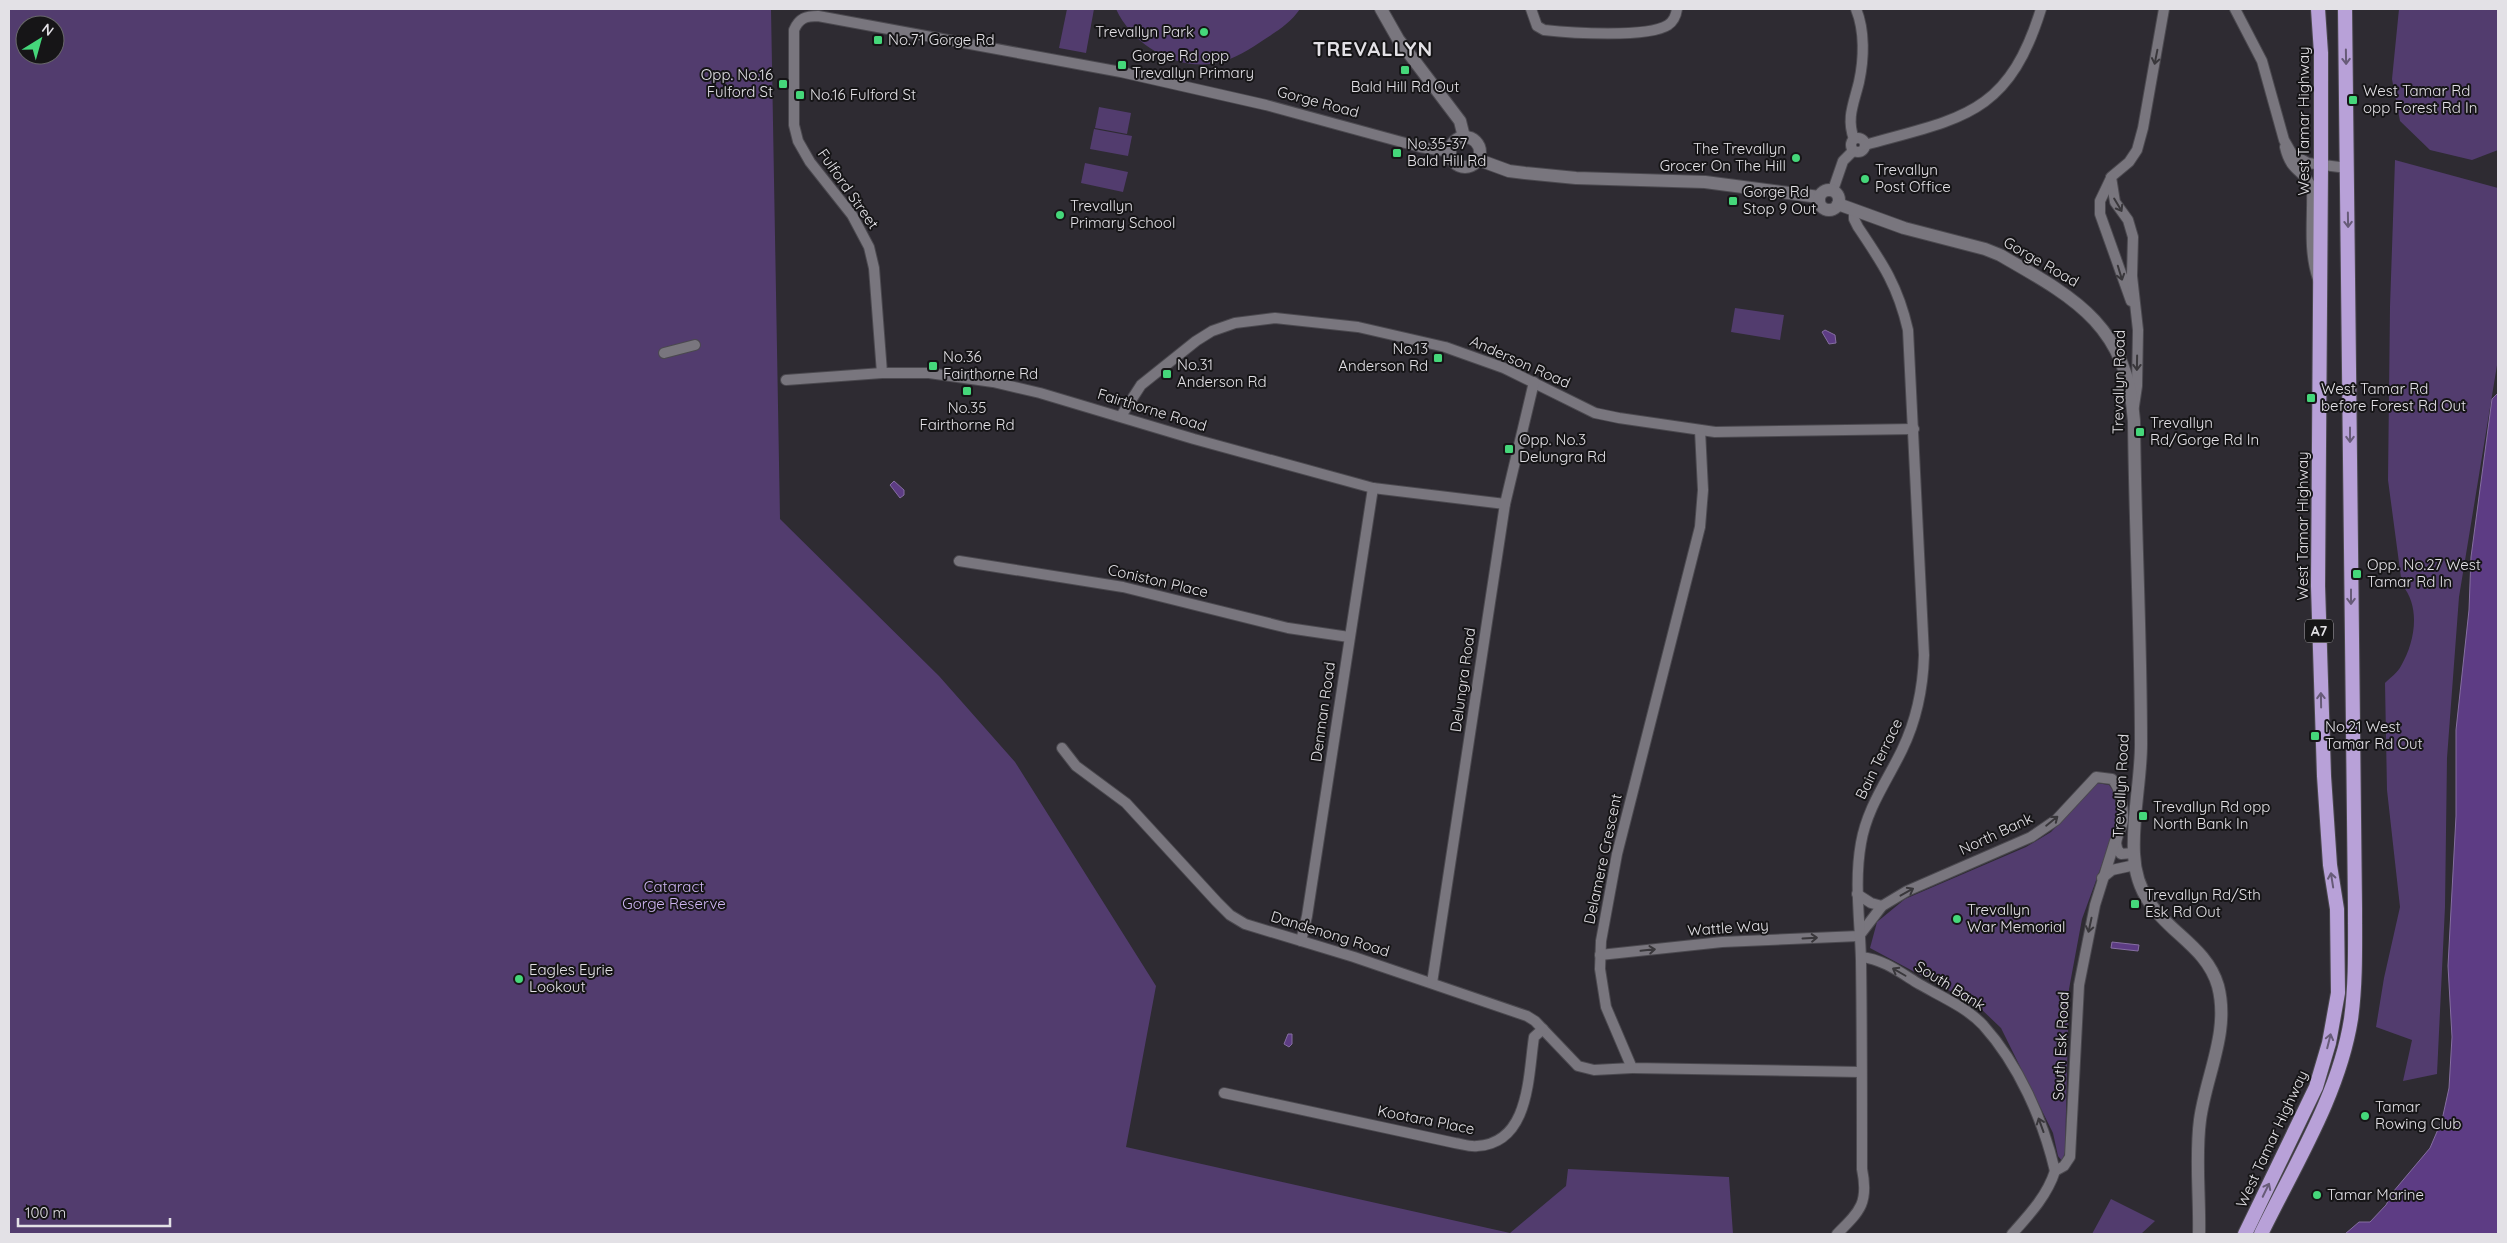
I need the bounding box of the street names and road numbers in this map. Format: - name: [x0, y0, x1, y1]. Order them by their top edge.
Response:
- street label: West Tamar Highway: [2294, 46, 2313, 196]
- street label: Gorge Road: [1275, 81, 1361, 122]
- street label: Fulford Street: [814, 145, 883, 233]
- street label: Gorge Road: [2000, 232, 2082, 291]
- street label: Trevallyn Road: [2108, 330, 2129, 434]
- street label: Anderson Road: [1467, 331, 1573, 392]
- street label: Fairthorne Road: [1095, 384, 1209, 435]
- street label: West Tamar Highway: [2293, 451, 2312, 601]
- street label: Coniston Place: [1106, 560, 1210, 601]
- road number: A7: [2305, 620, 2333, 642]
- street label: Delungra Road: [1446, 626, 1479, 733]
- street label: Denman Road: [1306, 661, 1339, 763]
- street label: Bain Terrace: [1851, 715, 1906, 802]
- street label: Trevallyn Road: [2108, 733, 2133, 838]
- street label: Delamere Crescent: [1579, 792, 1626, 926]
- street label: North Bank: [1956, 808, 2036, 859]
- street label: Dandenong Road: [1268, 906, 1392, 961]
- street label: Wattle Way: [1687, 915, 1769, 940]
- street label: South Bank: [1912, 957, 1989, 1015]
- street label: South Esk Road: [2048, 991, 2073, 1101]
- street label: West Tamar Highway: [2231, 1067, 2312, 1210]
- street label: Kootara Place: [1376, 1101, 1476, 1138]

